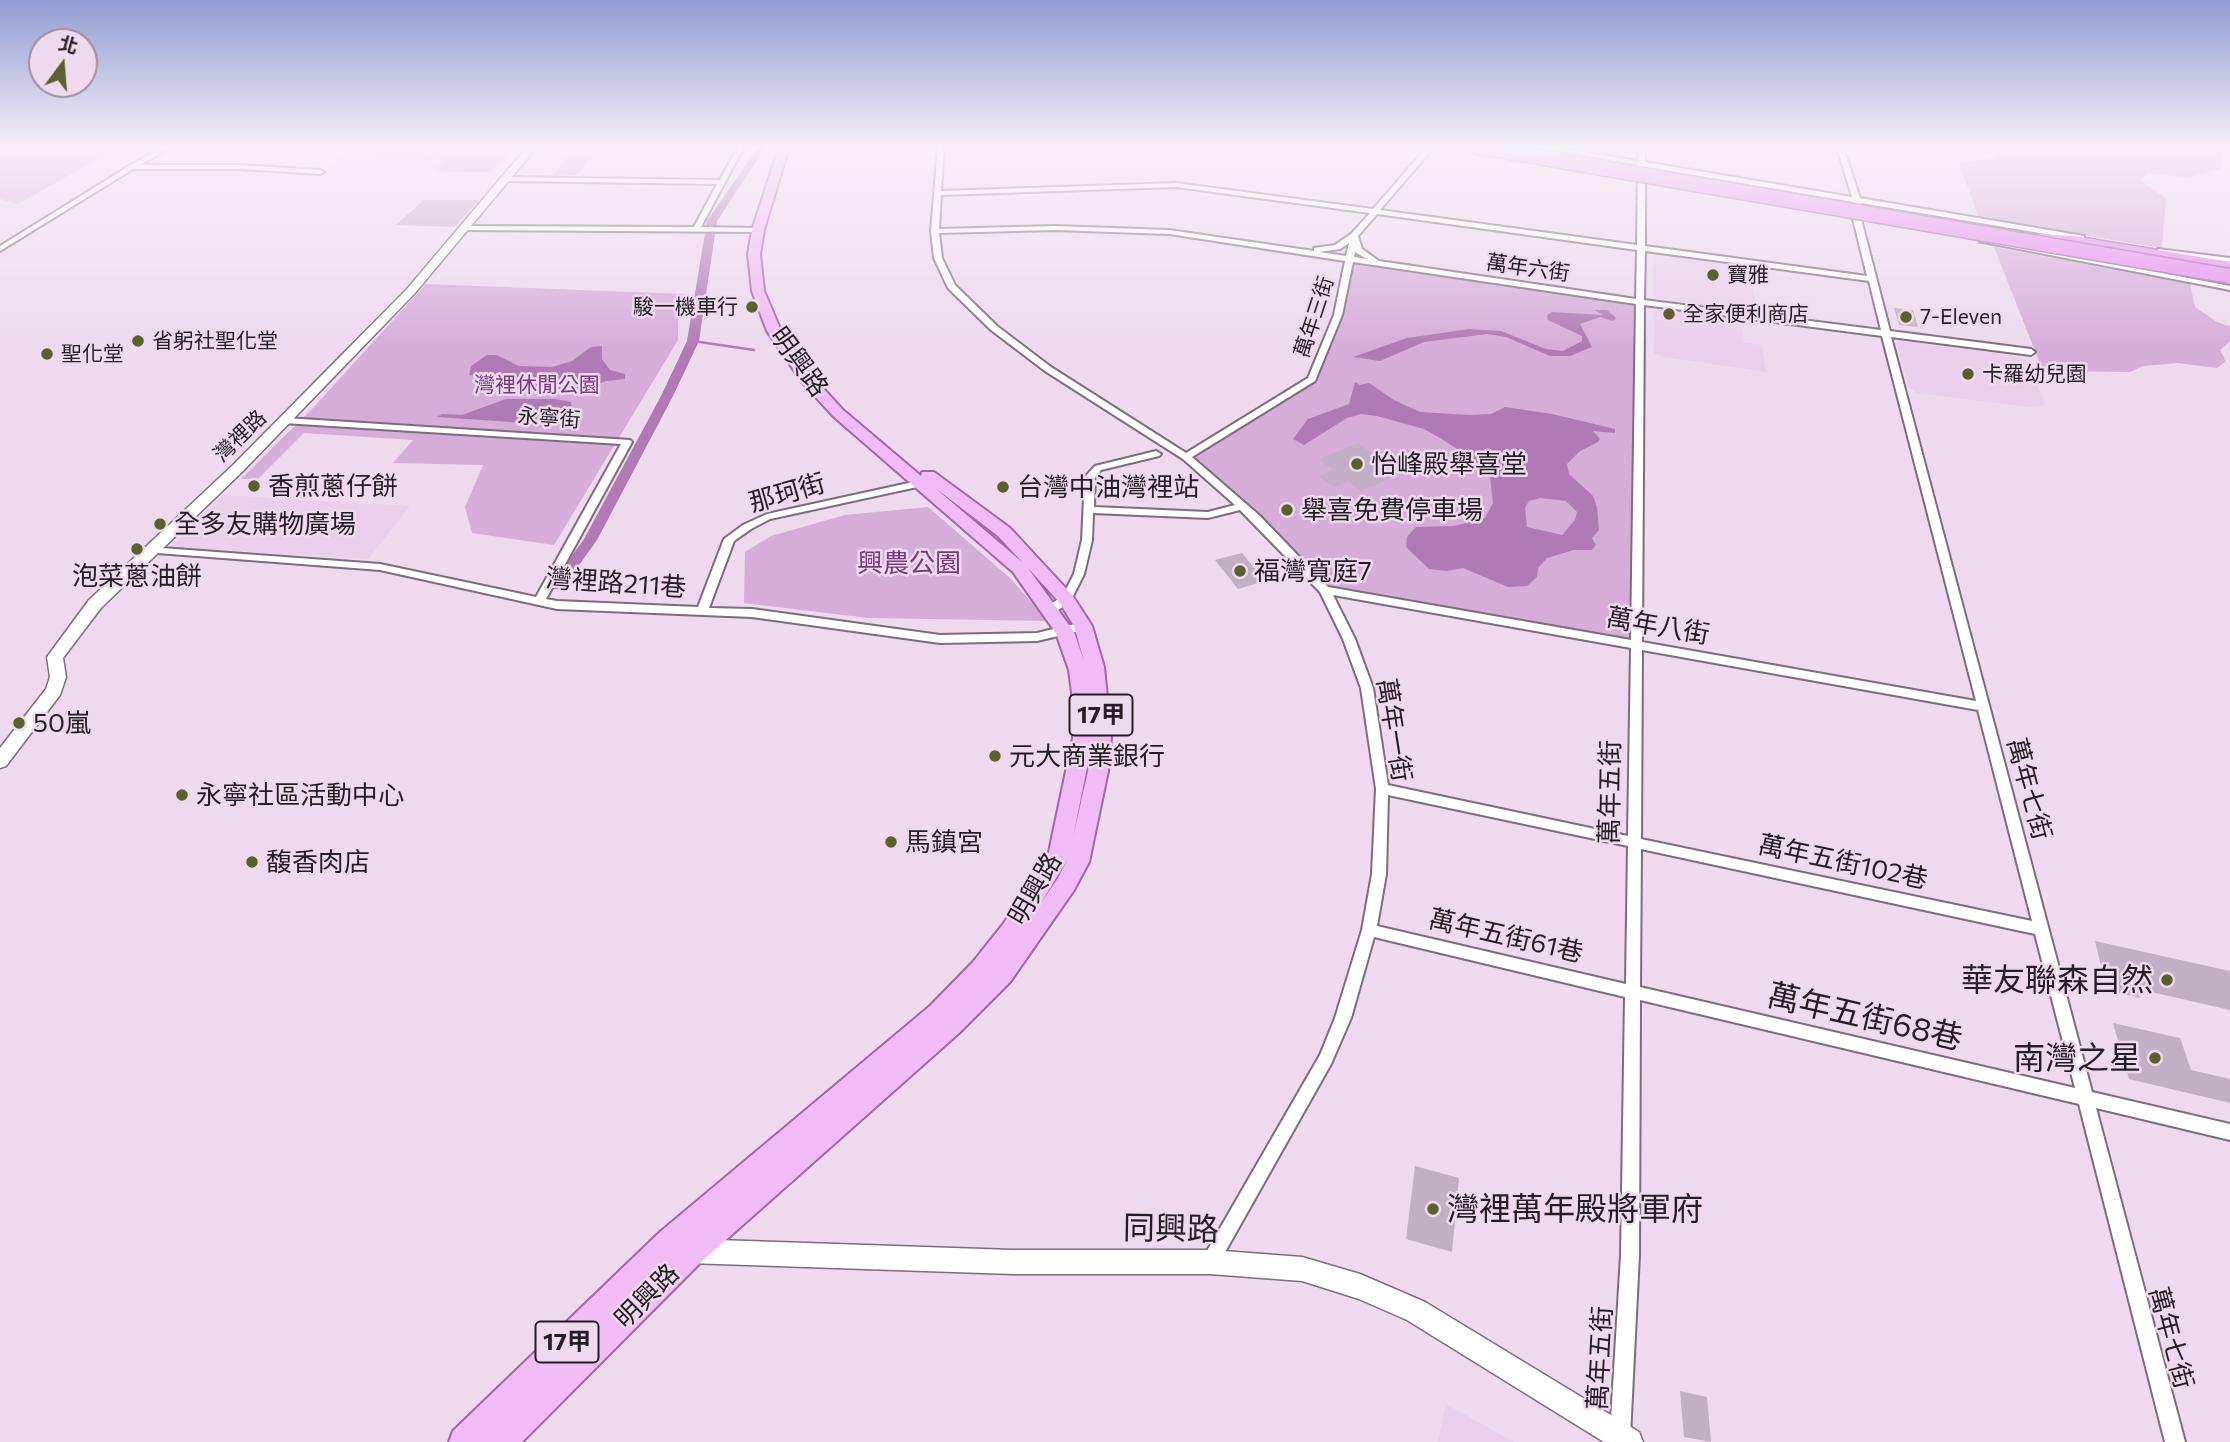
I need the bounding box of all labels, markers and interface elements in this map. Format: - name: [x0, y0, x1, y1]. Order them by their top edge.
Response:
- north arrow: [28, 28, 98, 98]
- text: 北: [56, 31, 81, 58]
- street label: 萬年六街: [1485, 250, 1571, 286]
- place label: 寶雅: [1727, 262, 1769, 288]
- marker: 寶雅: [1705, 267, 1721, 283]
- street label: 萬年三街: [1289, 273, 1339, 361]
- place label: 駿一機車行: [633, 294, 738, 320]
- marker: 駿一機車行: [744, 299, 760, 315]
- place label: 全家便利商店: [1683, 301, 1809, 327]
- place label: 7-Eleven: [1920, 304, 2002, 330]
- marker: 全家便利商店: [1661, 306, 1677, 322]
- marker: 7-Eleven: [1898, 309, 1914, 325]
- street label: 明興路: [763, 321, 835, 403]
- place label: 省躬社聖化堂: [152, 328, 278, 354]
- marker: 省躬社聖化堂: [130, 333, 146, 349]
- place label: 聖化堂: [61, 341, 124, 367]
- marker: 聖化堂: [39, 346, 55, 362]
- place label: 卡羅幼兒園: [1982, 361, 2087, 387]
- marker: 卡羅幼兒園: [1960, 366, 1976, 382]
- park label: 灣裡休閒公園: [474, 372, 600, 398]
- street label: 永寧街: [517, 403, 581, 433]
- street label: 灣裡路: [209, 405, 271, 467]
- place label: 怡峰殿舉喜堂: [1371, 448, 1527, 480]
- marker: 怡峰殿舉喜堂: [1349, 456, 1365, 472]
- street label: 那珂街: [745, 467, 829, 519]
- place label: 香煎蔥仔餅: [268, 470, 398, 502]
- place label: 台灣中油灣裡站: [1017, 471, 1199, 503]
- marker: 香煎蔥仔餅: [246, 478, 262, 494]
- marker: 台灣中油灣裡站: [995, 479, 1011, 495]
- place label: 舉喜免費停車場: [1301, 494, 1483, 526]
- marker: 舉喜免費停車場: [1279, 502, 1295, 518]
- place label: 全多友購物廣場: [174, 508, 356, 540]
- marker: 全多友購物廣場: [152, 516, 168, 532]
- marker: 泡菜蔥油餅: [129, 541, 145, 557]
- park label: 興農公園: [857, 547, 961, 579]
- place label: 福灣寬庭7: [1254, 555, 1372, 587]
- place label: 泡菜蔥油餅: [72, 560, 202, 592]
- street label: 灣裡路211巷: [545, 563, 687, 603]
- marker: 福灣寬庭7: [1232, 563, 1248, 579]
- street label: 萬年八街: [1604, 602, 1712, 650]
- street label: 萬年一街: [1370, 676, 1418, 784]
- road number: 17甲: [1070, 694, 1132, 736]
- place label: 50嵐: [33, 707, 91, 739]
- marker: 50嵐: [11, 715, 27, 731]
- street label: 萬年七街: [2000, 735, 2058, 843]
- place label: 元大商業銀行: [1009, 740, 1165, 772]
- street label: 萬年五街: [1593, 740, 1627, 844]
- marker: 元大商業銀行: [987, 748, 1003, 764]
- place label: 永寧社區活動中心: [196, 779, 404, 811]
- marker: 永寧社區活動中心: [174, 787, 190, 803]
- place label: 馬鎮宮: [905, 826, 983, 858]
- street label: 萬年五街102巷: [1755, 829, 1931, 895]
- marker: 馬鎮宮: [883, 834, 899, 850]
- place label: 馥香肉店: [266, 846, 370, 878]
- street label: 明興路: [1002, 847, 1068, 931]
- marker: 馥香肉店: [244, 854, 260, 870]
- street label: 萬年五街61巷: [1426, 903, 1586, 969]
- place label: 華友聯森自然: [1961, 961, 2153, 999]
- marker: 華友聯森自然: [2159, 972, 2175, 988]
- street label: 萬年五街68巷: [1764, 976, 1966, 1058]
- place label: 南灣之星: [2013, 1039, 2141, 1077]
- marker: 南灣之星: [2147, 1050, 2163, 1066]
- place label: 灣裡萬年殿將軍府: [1447, 1190, 1703, 1228]
- marker: 灣裡萬年殿將軍府: [1425, 1201, 1441, 1217]
- street label: 同興路: [1123, 1209, 1219, 1249]
- street label: 明興路: [608, 1257, 686, 1335]
- street label: 萬年七街: [2142, 1284, 2200, 1392]
- street label: 萬年五街: [1582, 1305, 1618, 1411]
- road number: 17甲: [536, 1322, 598, 1362]

